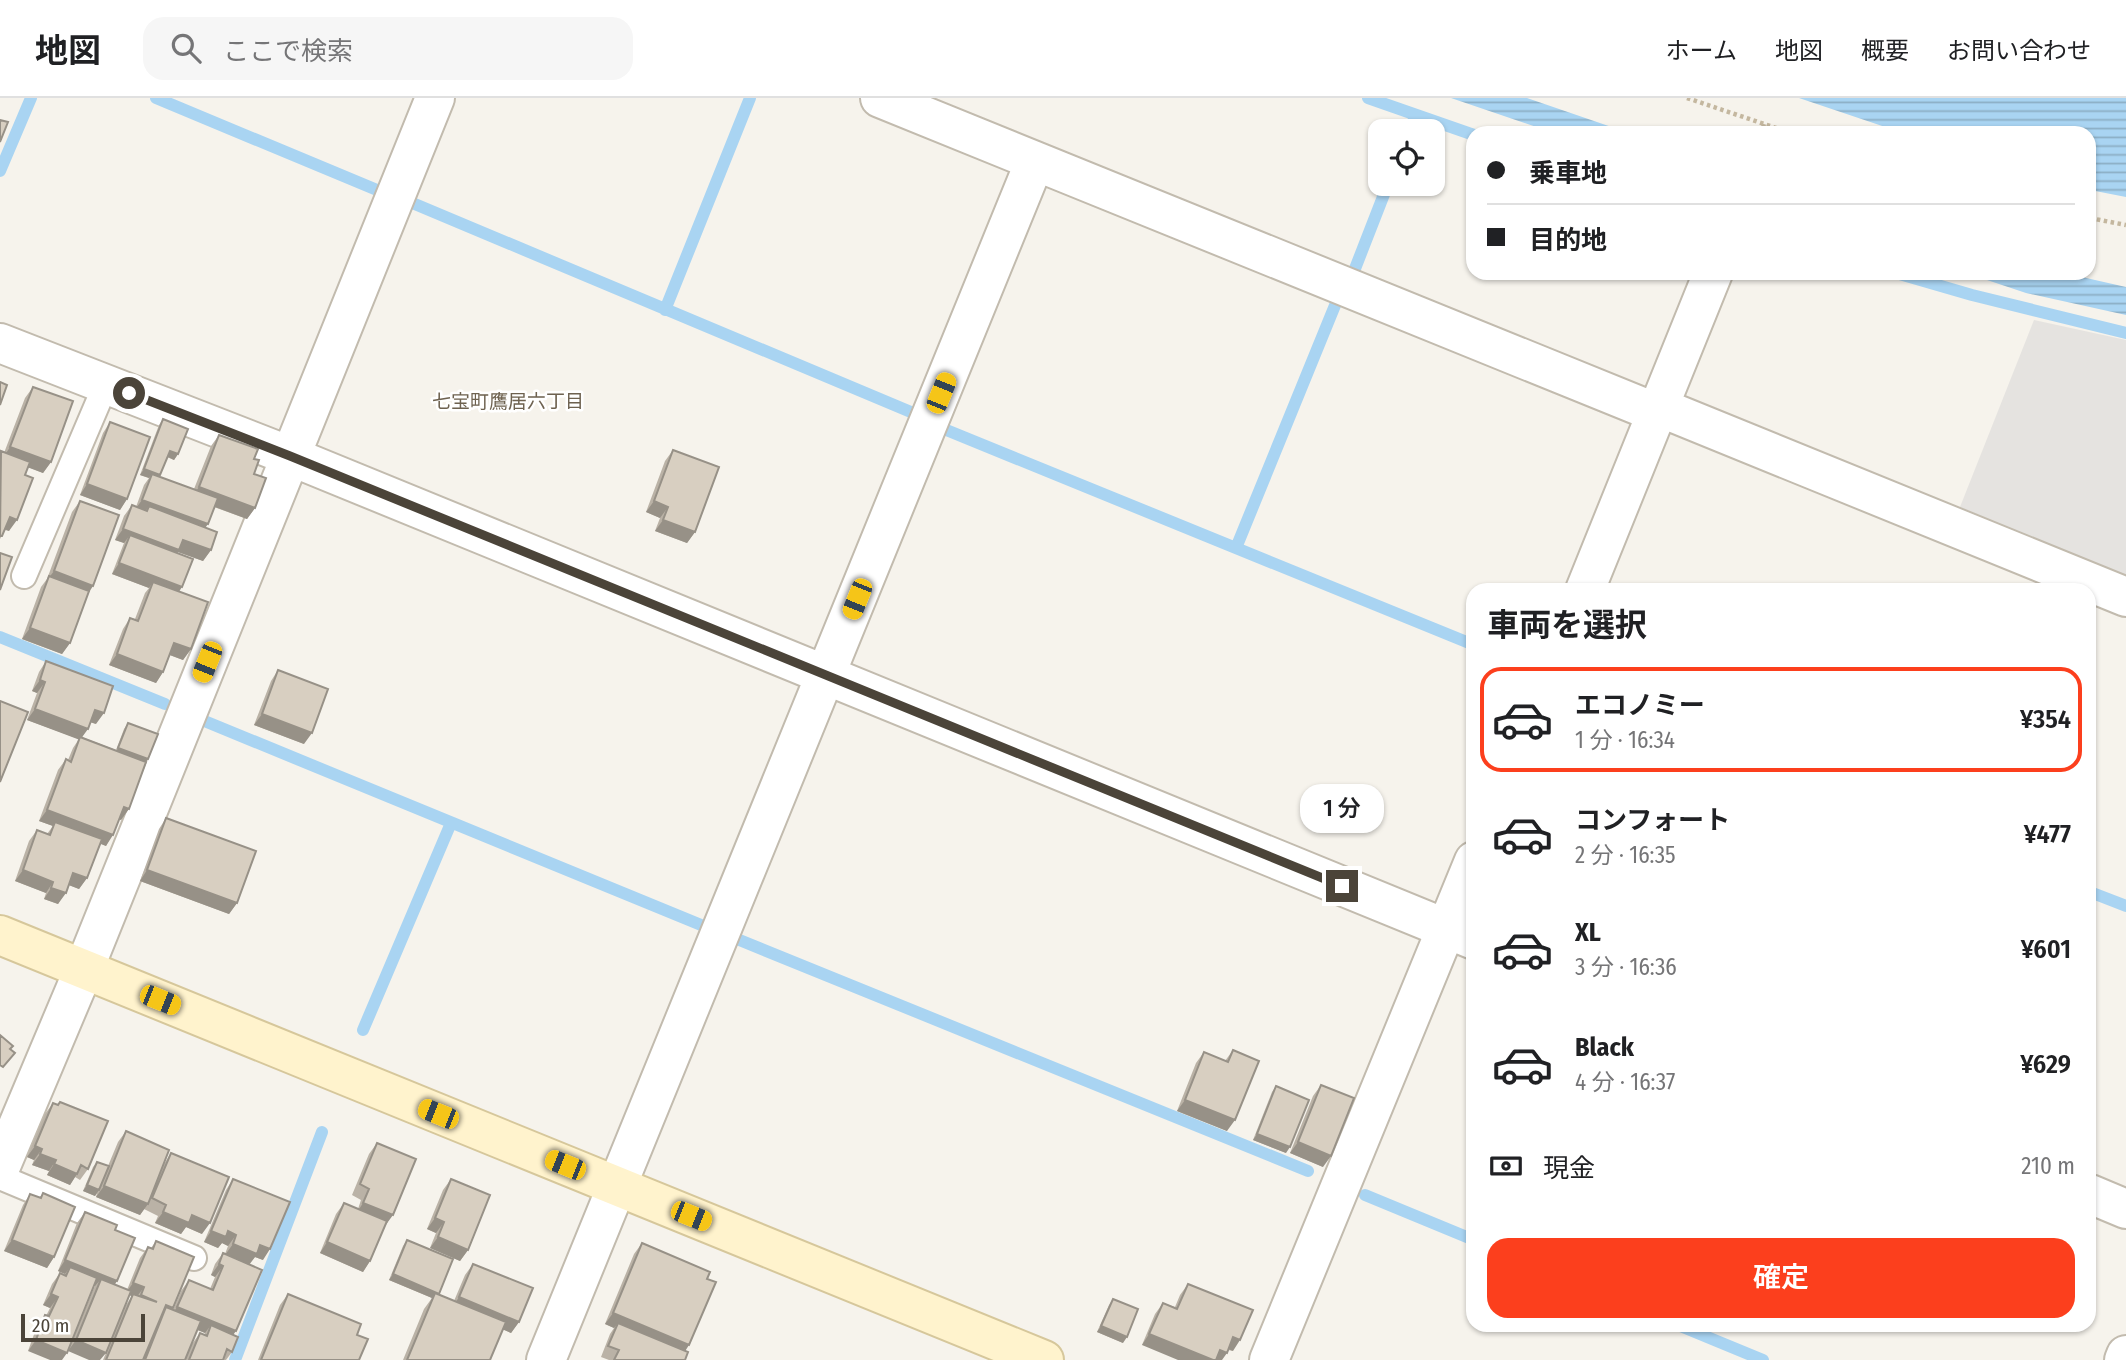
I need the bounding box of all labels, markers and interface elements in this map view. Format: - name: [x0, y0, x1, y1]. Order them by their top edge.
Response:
- search box: [143, 17, 633, 80]
- icon: search: [167, 29, 205, 67]
- text: 地図: [35, 31, 101, 71]
- text: ここで検索: [223, 36, 353, 67]
- text: ホーム: [1666, 37, 1737, 65]
- text: 地図: [1775, 37, 1823, 65]
- text: 概要: [1861, 37, 1909, 65]
- text: お問い合わせ: [1947, 37, 2091, 65]
- map controls: [1368, 119, 1445, 196]
- button: locate: [1368, 119, 1445, 196]
- text: 乗車地: [1529, 158, 1607, 189]
- text: 目的地: [1529, 225, 1607, 256]
- car: [924, 370, 959, 416]
- route start: [113, 377, 145, 409]
- district label: 七宝町鷹居六丁目: [432, 390, 584, 413]
- car: [840, 576, 875, 622]
- text: 車両を選択: [1487, 606, 1647, 644]
- car: [190, 639, 225, 685]
- icon: car: [1491, 688, 1554, 751]
- text: エコノミー: [1575, 690, 1705, 721]
- text: ¥354: [2020, 704, 2071, 735]
- text: 1 分 · 16:34: [1575, 726, 1675, 754]
- callout: 1 分: [1300, 784, 1384, 834]
- text: 1 分: [1323, 794, 1361, 822]
- icon: car: [1491, 803, 1554, 866]
- text: コンフォート: [1575, 805, 1730, 836]
- text: ¥477: [2024, 819, 2071, 850]
- text: 2 分 · 16:35: [1575, 841, 1676, 869]
- route end: [1326, 870, 1358, 902]
- text: XL: [1575, 917, 1601, 948]
- icon: car: [1491, 918, 1554, 981]
- text: ¥601: [2021, 934, 2071, 965]
- text: 3 分 · 16:36: [1575, 953, 1677, 981]
- car: [137, 982, 184, 1018]
- text: Black: [1575, 1032, 1634, 1063]
- icon: car: [1491, 1033, 1554, 1096]
- text: ¥629: [2020, 1049, 2071, 1080]
- text: 4 分 · 16:37: [1575, 1068, 1675, 1096]
- car: [415, 1096, 462, 1132]
- car: [542, 1147, 589, 1183]
- icon: cash: [1487, 1147, 1525, 1185]
- text: 210 m: [2021, 1152, 2075, 1180]
- text: 現金: [1543, 1153, 1595, 1184]
- car: [668, 1198, 715, 1234]
- button: 確定: [1487, 1238, 2075, 1318]
- scale bar: [21, 1311, 145, 1343]
- text: 20 m: [32, 1314, 69, 1337]

